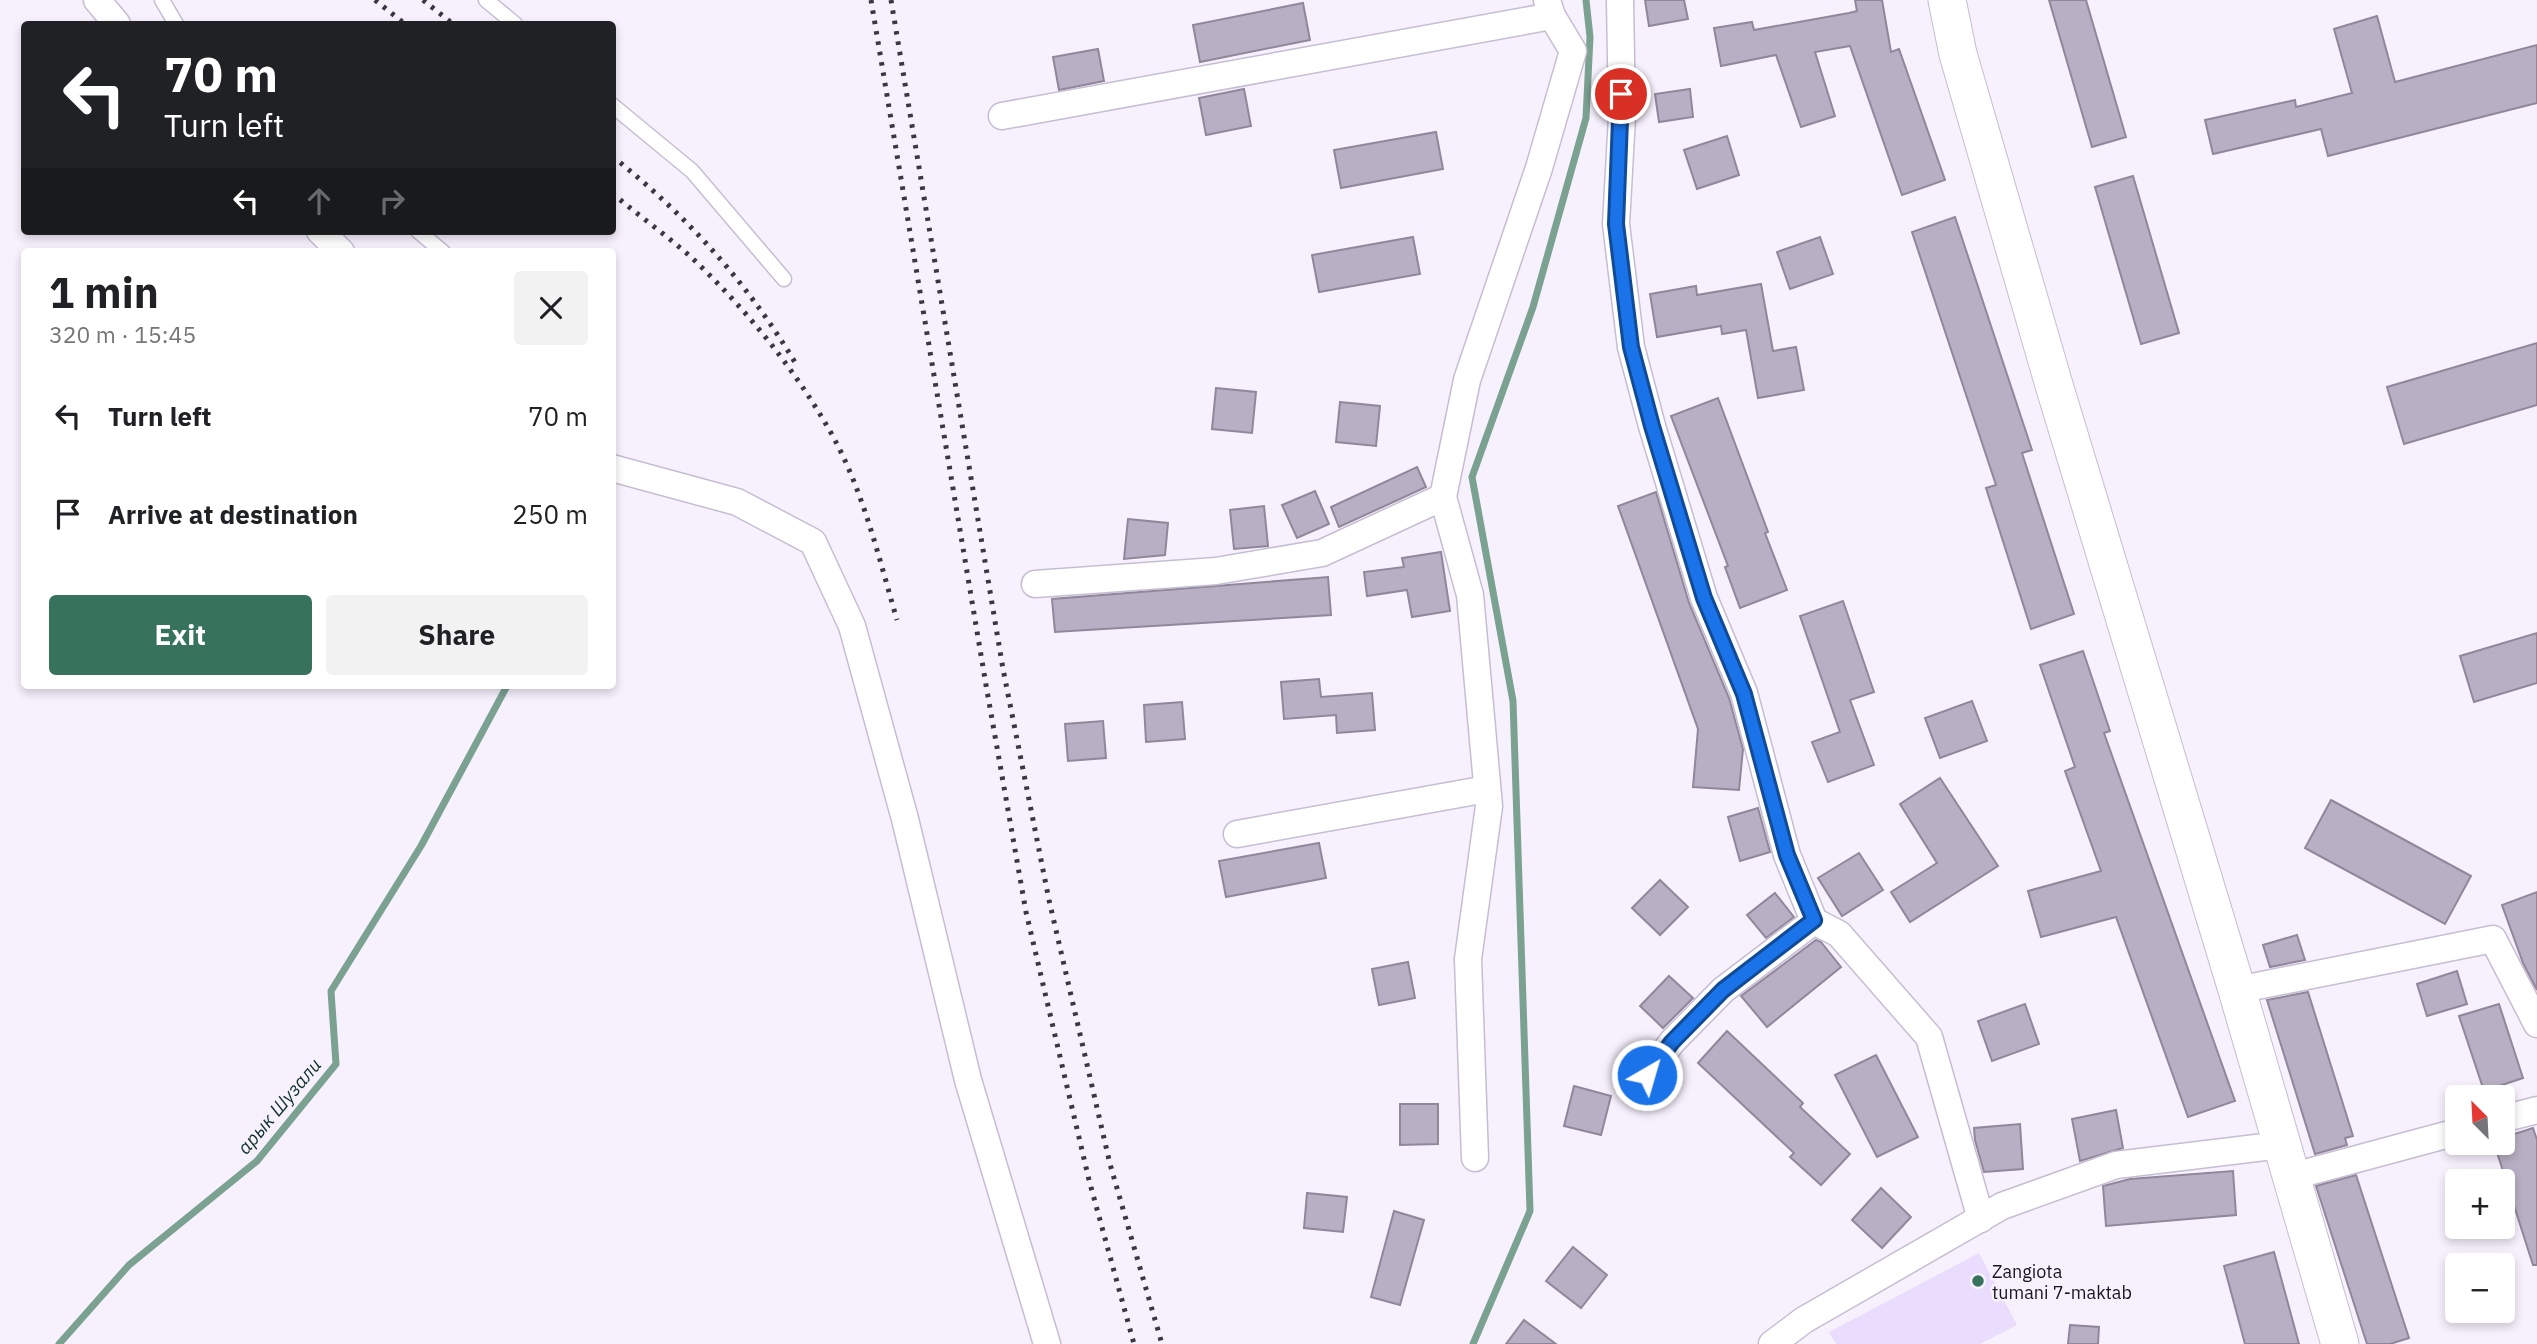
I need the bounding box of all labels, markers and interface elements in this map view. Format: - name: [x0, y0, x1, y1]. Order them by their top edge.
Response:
- text: 70 m: [164, 42, 278, 105]
- icon: left: [49, 49, 140, 140]
- pin: [1591, 64, 1651, 124]
- icon: arrive: [1602, 75, 1640, 113]
- text: Turn left: [164, 104, 284, 146]
- icon: left: [227, 182, 265, 220]
- icon: ahead: [300, 182, 338, 220]
- icon: right: [373, 182, 411, 220]
- text: 1 min: [49, 265, 159, 320]
- button: close: [514, 271, 588, 345]
- text: 320 m · 15:45: [49, 319, 196, 349]
- icon: left: [49, 397, 87, 435]
- text: Turn left: [108, 399, 211, 433]
- text: 70 m: [528, 399, 588, 433]
- icon: arrive: [49, 495, 87, 533]
- text: Arrive at destination: [108, 497, 358, 531]
- text: 250 m: [512, 497, 588, 531]
- button: Exit: [49, 595, 312, 675]
- button: Share: [326, 595, 588, 675]
- position arrow: [1610, 1038, 1684, 1112]
- water label: арык Шузали: [232, 1053, 326, 1159]
- north arrow: [2445, 1085, 2515, 1155]
- map controls: [2445, 1085, 2515, 1323]
- button: +: [2445, 1169, 2515, 1239]
- button: −: [2445, 1253, 2515, 1323]
- place label: Zangiota tumani 7-maktab: [1992, 1260, 2132, 1304]
- marker: Zangiota tumani 7-maktab: [1970, 1273, 1986, 1289]

